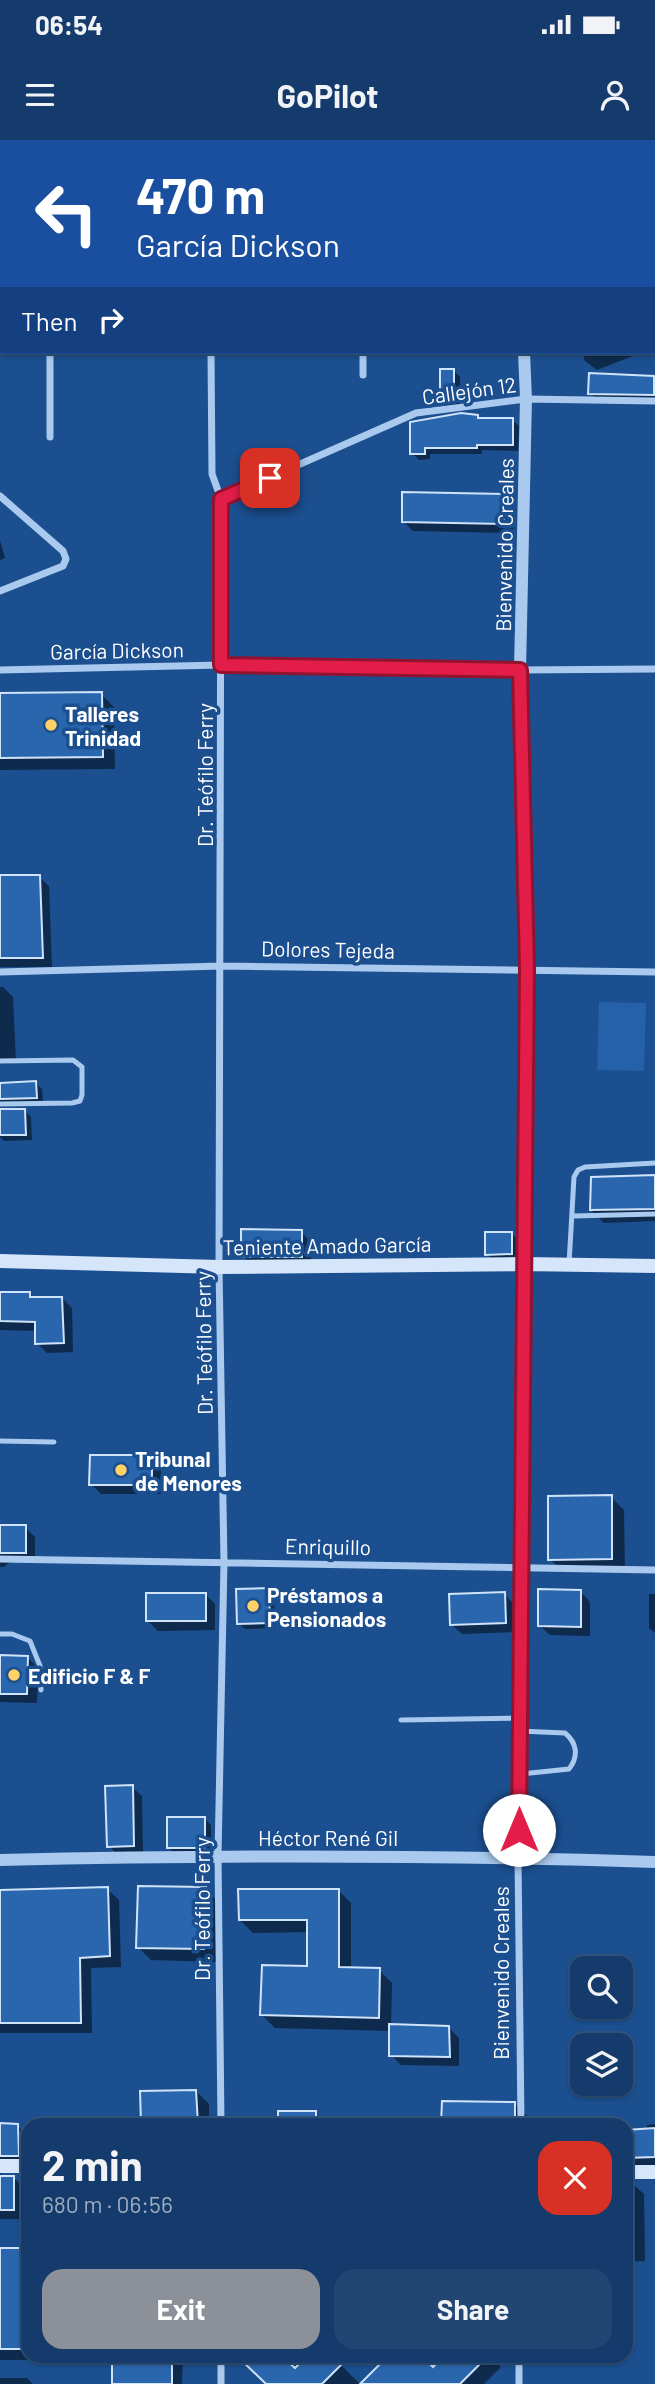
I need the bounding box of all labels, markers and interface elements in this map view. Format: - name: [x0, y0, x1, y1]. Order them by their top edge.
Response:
- text: 06:54: [35, 9, 103, 40]
- icon: menu: [21, 76, 59, 114]
- text: GoPilot: [277, 76, 378, 114]
- icon: person: [596, 76, 634, 114]
- text: 470 m: [136, 165, 265, 224]
- icon: left: [21, 168, 112, 259]
- text: García Dickson: [136, 225, 340, 263]
- icon: right: [92, 301, 130, 339]
- text: Then: [21, 305, 78, 336]
- street label: Callejón 12: [420, 371, 518, 409]
- pin: [240, 448, 300, 508]
- street label: Bienvenido Creales: [490, 458, 518, 632]
- icon: arrive: [251, 459, 289, 497]
- street label: García Dickson: [50, 636, 184, 664]
- place label: Talleres Trinidad: [65, 701, 141, 750]
- street label: Dr. Teófilo Ferry: [192, 703, 217, 847]
- marker: Talleres Trinidad: [43, 717, 59, 733]
- street label: Dolores Tejeda: [261, 935, 395, 963]
- street label: Teniente Amado García: [222, 1231, 432, 1259]
- street label: Dr. Teófilo Ferry: [189, 1270, 217, 1415]
- place label: Tribunal de Menores: [135, 1446, 242, 1495]
- marker: Tribunal de Menores: [113, 1462, 129, 1478]
- street label: Enriquillo: [285, 1533, 371, 1559]
- place label: Préstamos a Pensionados: [267, 1582, 386, 1631]
- marker: Préstamos a Pensionados: [245, 1598, 261, 1614]
- place label: Edificio F & F: [28, 1663, 150, 1688]
- marker: Edificio F & F: [6, 1667, 22, 1683]
- position arrow: [482, 1793, 556, 1867]
- street label: Héctor René Gil: [258, 1825, 398, 1850]
- street label: Dr. Teófilo Ferry: [189, 1837, 214, 1981]
- street label: Bienvenido Creales: [488, 1886, 513, 2060]
- map controls: [570, 1956, 633, 2096]
- button: search: [570, 1956, 633, 2019]
- button: layers: [570, 2033, 633, 2096]
- text: 2 min: [42, 2139, 143, 2189]
- button: close: [538, 2141, 612, 2215]
- text: 680 m · 06:56: [42, 2190, 173, 2218]
- button: Exit: [42, 2269, 320, 2349]
- button: Share: [334, 2269, 612, 2349]

